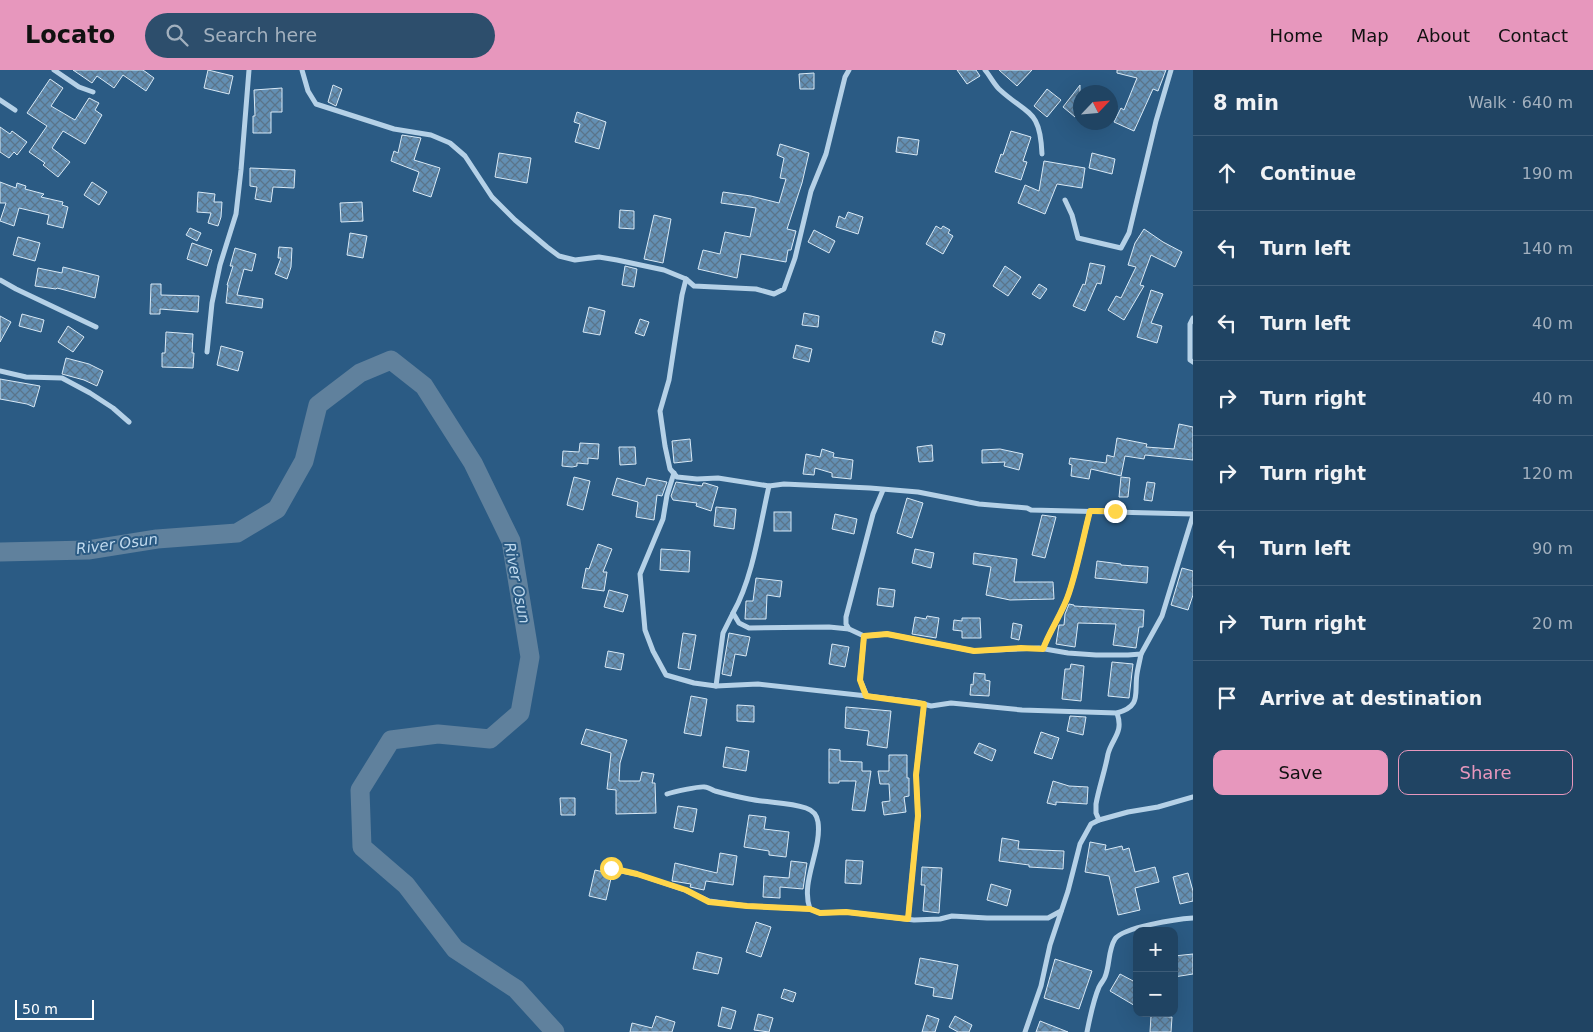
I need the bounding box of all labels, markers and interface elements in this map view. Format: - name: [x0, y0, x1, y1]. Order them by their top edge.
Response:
- search box: [145, 13, 495, 58]
- text: Locato: [25, 21, 115, 49]
- icon: search: [163, 21, 191, 49]
- text: Search here: [203, 24, 317, 46]
- text: Home: [1270, 25, 1323, 46]
- text: Map: [1351, 25, 1389, 46]
- text: About: [1417, 25, 1470, 46]
- text: Contact: [1498, 25, 1568, 46]
- north arrow: [1073, 85, 1118, 130]
- text: 8 min: [1213, 91, 1279, 115]
- text: Walk · 640 m: [1468, 93, 1573, 112]
- icon: ahead: [1213, 159, 1241, 187]
- text: Continue: [1260, 162, 1356, 184]
- text: 190 m: [1522, 164, 1573, 183]
- icon: left: [1213, 234, 1241, 262]
- text: Turn left: [1260, 237, 1351, 259]
- text: 140 m: [1522, 239, 1573, 258]
- icon: left: [1213, 309, 1241, 337]
- text: Turn left: [1260, 312, 1351, 334]
- text: 40 m: [1532, 314, 1573, 333]
- icon: right: [1213, 384, 1241, 412]
- text: Turn right: [1260, 387, 1366, 409]
- text: 40 m: [1532, 389, 1573, 408]
- icon: right: [1213, 459, 1241, 487]
- text: Turn right: [1260, 462, 1366, 484]
- text: 120 m: [1522, 464, 1573, 483]
- route end: [1104, 500, 1127, 523]
- water label: River Osun: [75, 530, 159, 558]
- icon: left: [1213, 534, 1241, 562]
- text: Turn left: [1260, 537, 1351, 559]
- text: 90 m: [1532, 539, 1573, 558]
- water label: River Osun: [500, 541, 534, 625]
- icon: right: [1213, 609, 1241, 637]
- text: Turn right: [1260, 612, 1366, 634]
- text: 20 m: [1532, 614, 1573, 633]
- icon: arrive: [1213, 684, 1241, 712]
- text: Arrive at destination: [1260, 687, 1482, 709]
- button: Save: [1213, 750, 1388, 795]
- button: Share: [1398, 750, 1573, 795]
- route start: [600, 857, 623, 880]
- map controls: [1133, 927, 1178, 1017]
- button: +: [1133, 927, 1178, 972]
- button: −: [1133, 972, 1178, 1017]
- scale bar: [15, 997, 94, 1020]
- text: 50 m: [22, 1001, 58, 1017]

